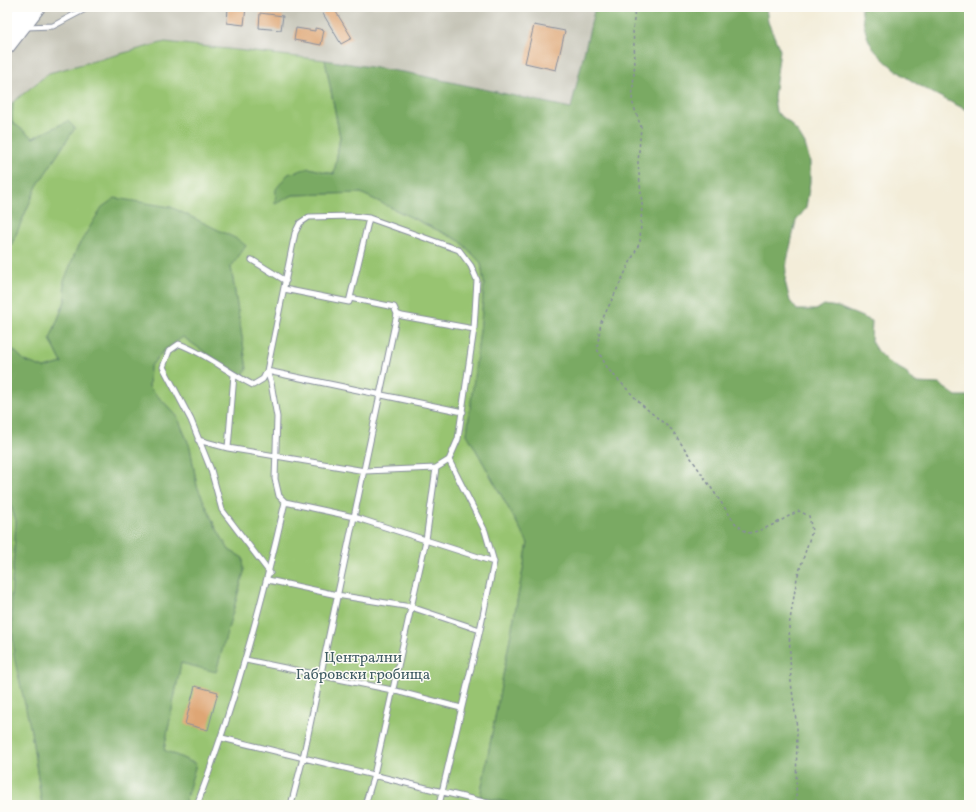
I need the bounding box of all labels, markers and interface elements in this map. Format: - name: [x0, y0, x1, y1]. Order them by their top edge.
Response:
- park label: Централни Габровски гробища: [296, 648, 430, 686]

